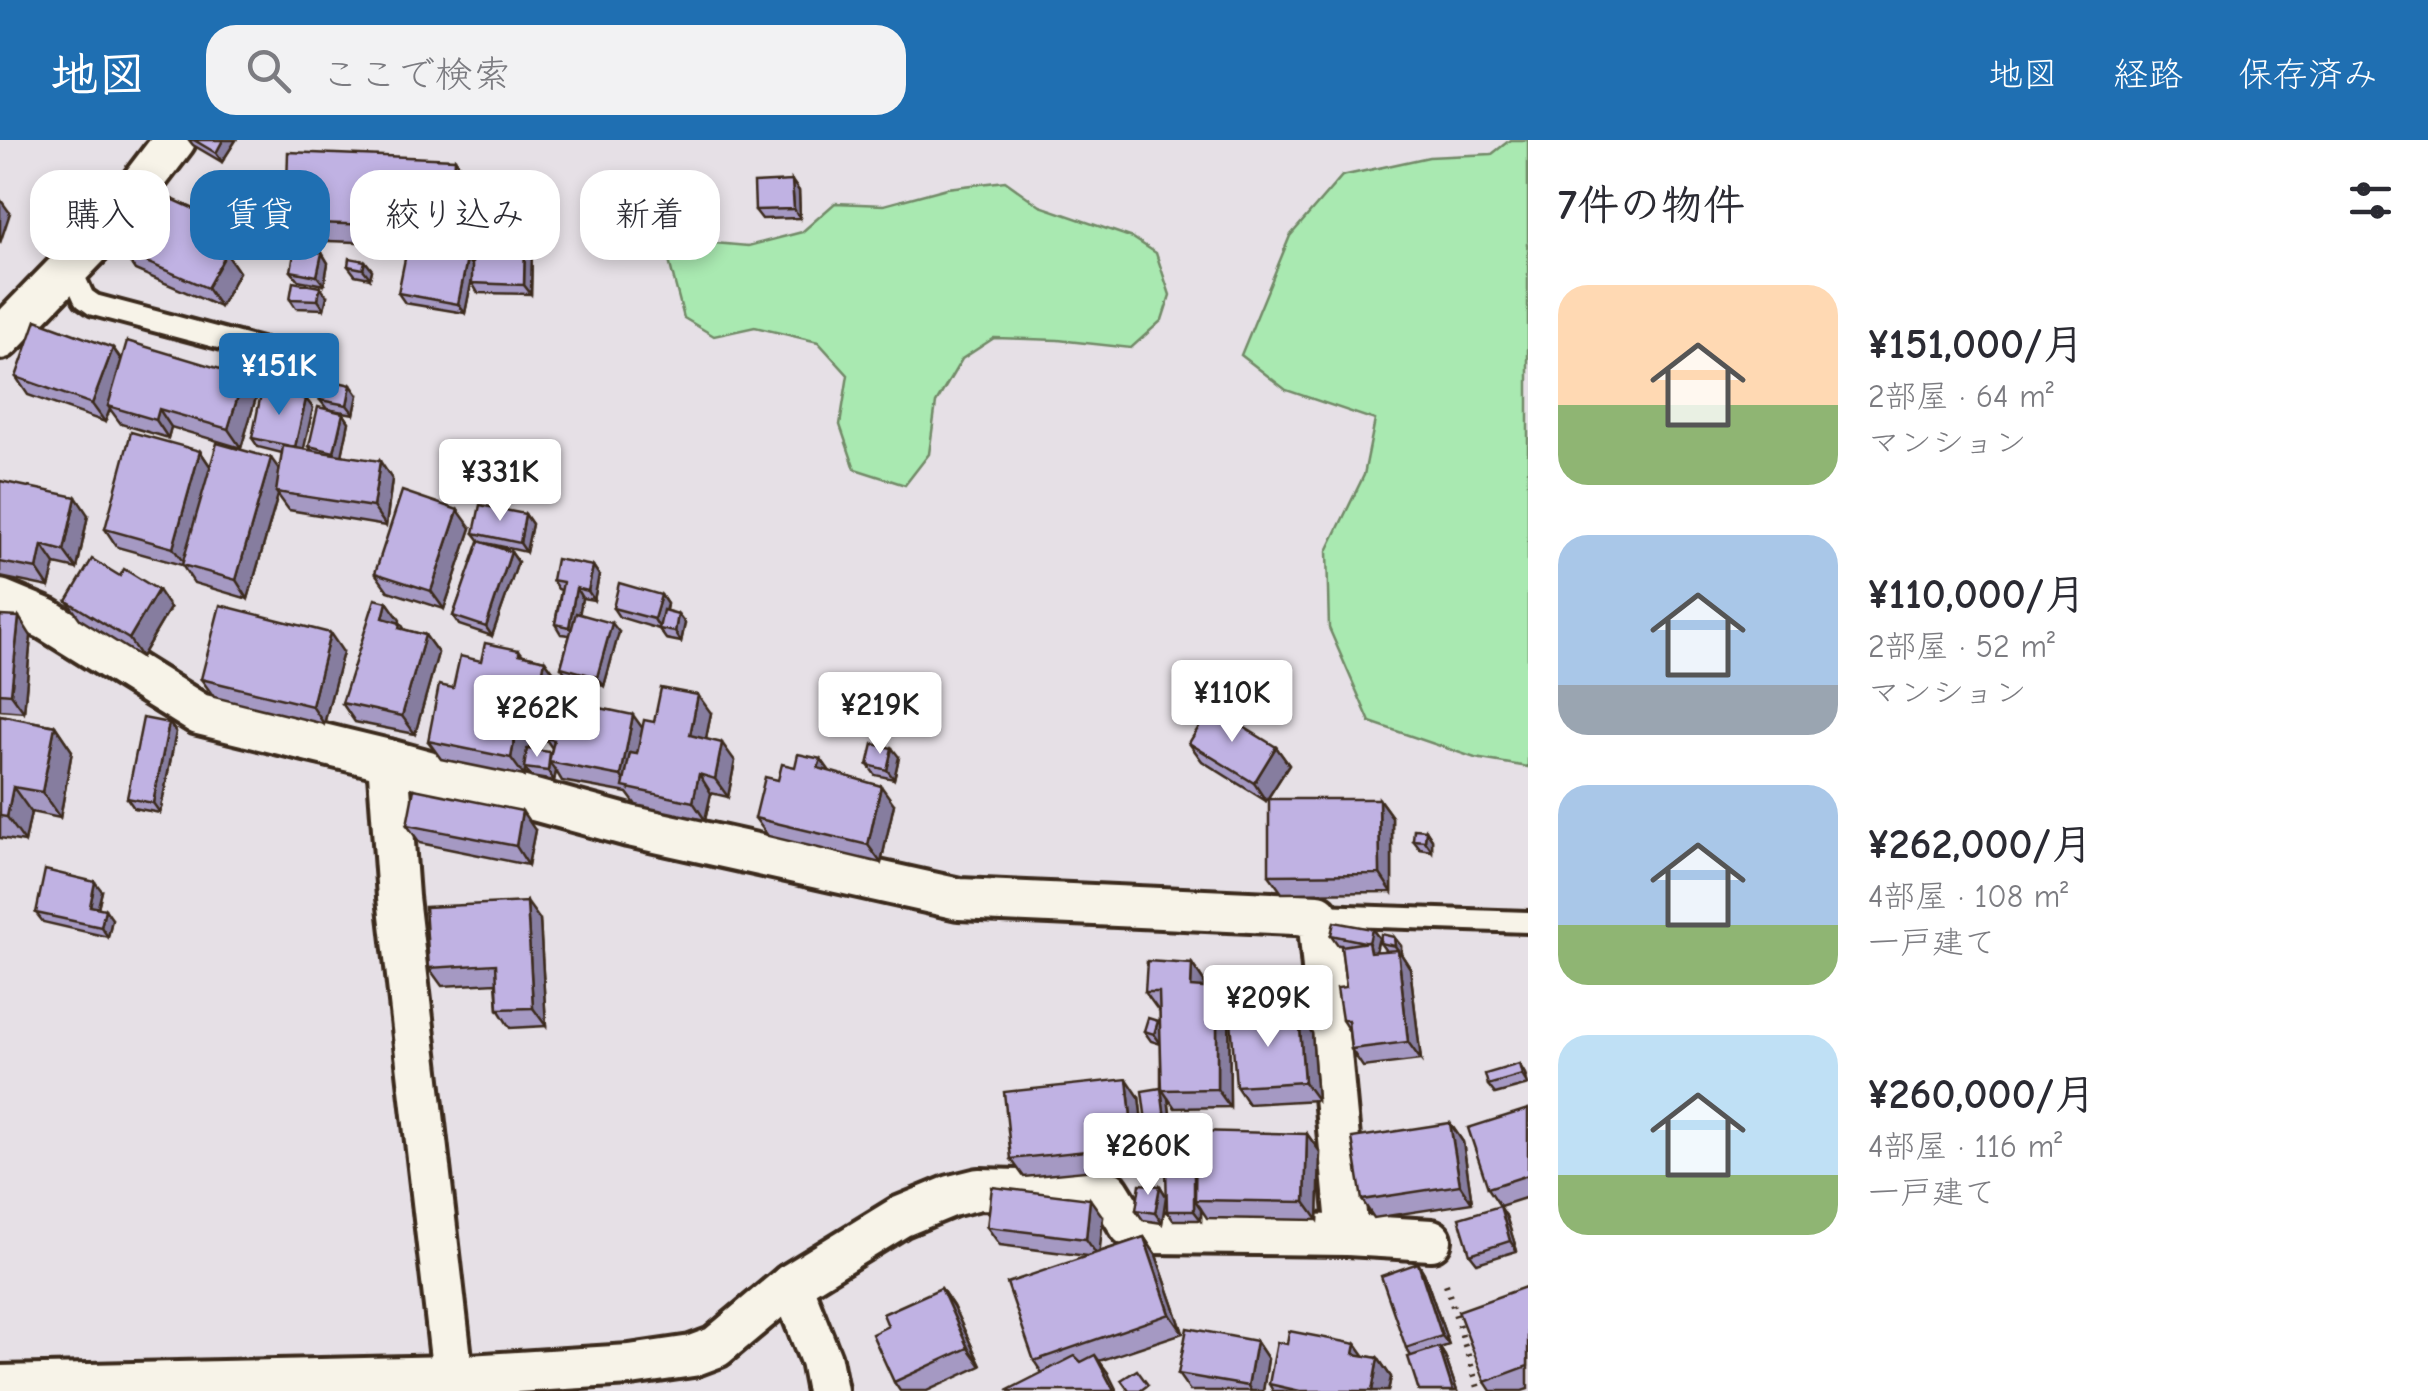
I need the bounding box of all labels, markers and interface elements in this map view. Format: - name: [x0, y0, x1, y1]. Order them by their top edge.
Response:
- search box: [206, 25, 906, 115]
- icon: search: [241, 43, 296, 98]
- text: 地図: [50, 48, 146, 103]
- text: ここで検索: [321, 53, 511, 97]
- text: 地図: [1988, 54, 2058, 95]
- text: 経路: [2113, 54, 2183, 95]
- text: 保存済み: [2238, 54, 2378, 95]
- chip: 購入: [30, 170, 170, 260]
- chip: 賃貸: [190, 170, 330, 260]
- chip: 絞り込み: [350, 170, 560, 260]
- chip: 新着: [580, 170, 720, 260]
- icon: filters: [2343, 173, 2398, 228]
- text: 7件の物件: [1558, 181, 1745, 230]
- text: ¥151,000/月: [1868, 320, 2084, 369]
- icon: home: [1638, 325, 1758, 445]
- pin: ¥151K: [209, 333, 349, 418]
- text: ¥151K: [241, 347, 317, 384]
- text: 2部屋 · 64 m²: [1868, 378, 2054, 415]
- text: マンション: [1868, 424, 2027, 461]
- pin: ¥331K: [430, 439, 570, 524]
- text: ¥331K: [461, 453, 539, 490]
- text: ¥110,000/月: [1868, 570, 2086, 619]
- icon: home: [1638, 575, 1758, 695]
- text: 2部屋 · 52 m²: [1868, 628, 2055, 665]
- pin: ¥110K: [1162, 660, 1302, 745]
- pin: ¥219K: [810, 672, 950, 757]
- text: ¥110K: [1193, 674, 1271, 711]
- text: マンション: [1868, 674, 2027, 711]
- pin: ¥262K: [467, 675, 607, 760]
- text: ¥219K: [840, 686, 920, 723]
- text: ¥262K: [496, 689, 578, 726]
- text: ¥262,000/月: [1868, 820, 2093, 869]
- icon: home: [1638, 825, 1758, 945]
- text: 4部屋 · 108 m²: [1868, 878, 2068, 915]
- text: 一戸建て: [1868, 924, 1996, 961]
- pin: ¥209K: [1198, 965, 1338, 1050]
- text: ¥209K: [1226, 979, 1310, 1016]
- text: ¥260,000/月: [1868, 1070, 2096, 1119]
- icon: home: [1638, 1075, 1758, 1195]
- pin: ¥260K: [1078, 1113, 1218, 1198]
- text: ¥260K: [1106, 1127, 1190, 1164]
- text: 4部屋 · 116 m²: [1868, 1128, 2062, 1165]
- text: 一戸建て: [1868, 1174, 1996, 1211]

